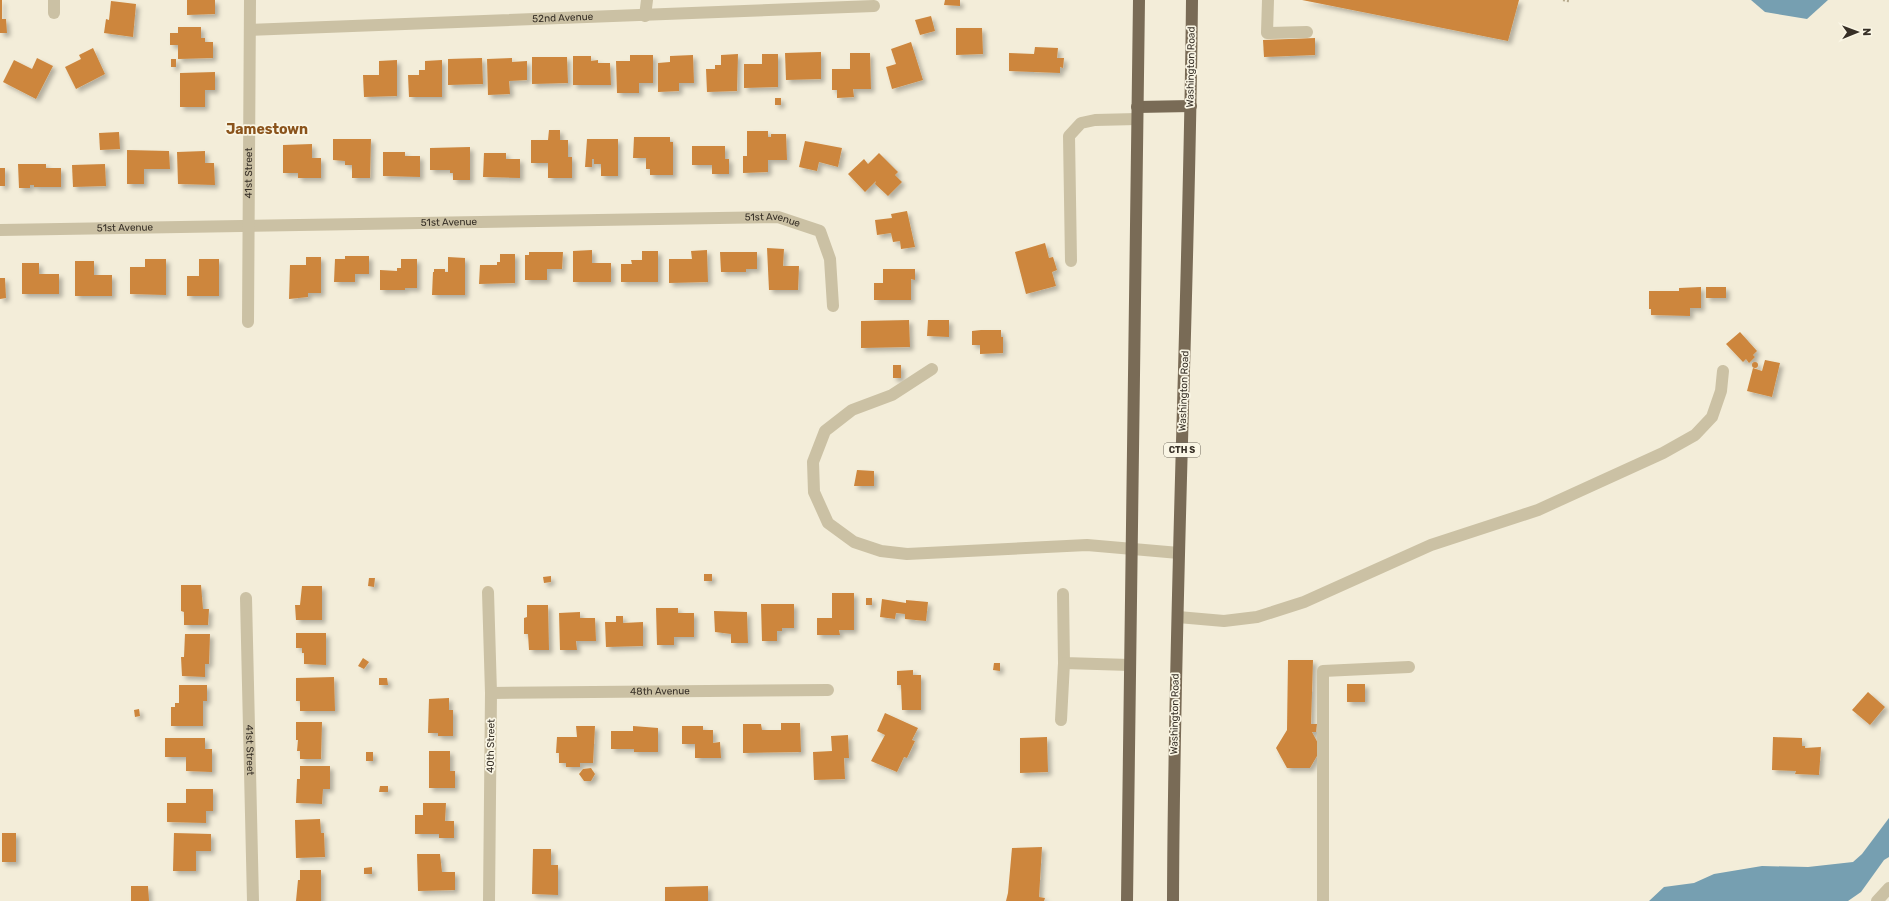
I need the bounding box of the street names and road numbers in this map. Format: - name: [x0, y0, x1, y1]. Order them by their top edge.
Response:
- street label: 52nd Avenue: [532, 11, 594, 25]
- street label: Washington Road: [1184, 26, 1198, 108]
- street label: 41st Street: [243, 148, 255, 198]
- street label: 51st Avenue: [745, 211, 802, 230]
- street label: 51st Avenue: [421, 216, 478, 229]
- street label: 51st Avenue: [97, 221, 154, 234]
- street label: Washington Road: [1177, 350, 1191, 432]
- road number: CTH S: [1164, 443, 1200, 457]
- street label: Washington Road: [1168, 673, 1182, 755]
- street label: 48th Avenue: [630, 685, 690, 698]
- street label: 40th Street: [485, 719, 497, 773]
- street label: 41st Street: [243, 724, 256, 776]

